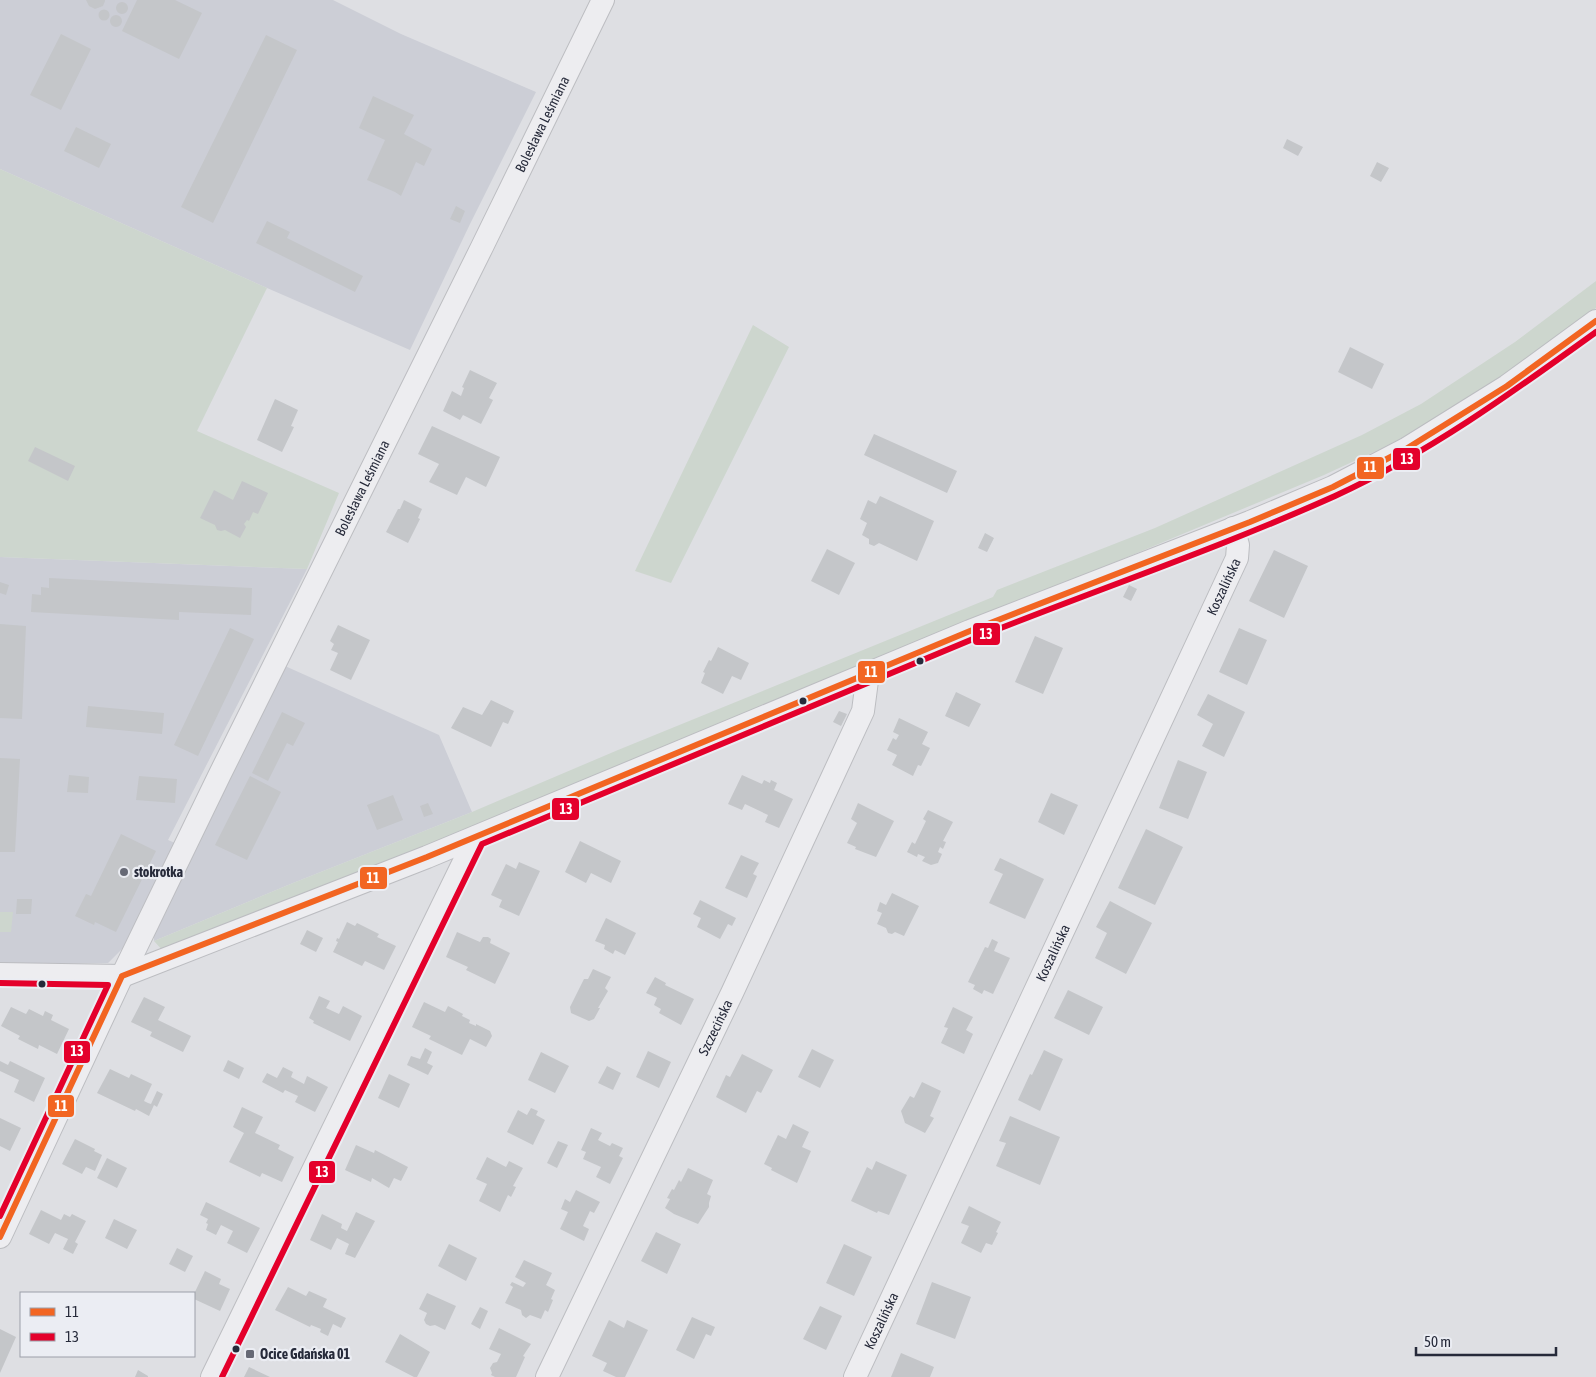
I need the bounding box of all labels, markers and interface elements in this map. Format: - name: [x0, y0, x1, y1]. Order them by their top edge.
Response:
- street label: Bolesława Leśmiana: [512, 73, 572, 175]
- street label: Bolesława Leśmiana: [332, 437, 393, 539]
- line badge: 13: [1392, 447, 1421, 471]
- text: 13: [1400, 451, 1414, 467]
- line badge: 11: [1356, 456, 1385, 480]
- text: 11: [1363, 459, 1377, 475]
- street label: Koszalińska: [1203, 556, 1244, 618]
- line badge: 13: [972, 622, 1001, 646]
- text: 13: [979, 626, 993, 642]
- unlabelled marker: [915, 656, 925, 666]
- line badge: 11: [857, 660, 886, 684]
- text: 11: [864, 664, 878, 680]
- unlabelled marker: [798, 696, 808, 706]
- line badge: 13: [551, 797, 580, 821]
- text: 13: [559, 801, 573, 817]
- place label: stokrotka: [134, 864, 183, 880]
- marker: stokrotka: [118, 866, 130, 878]
- line badge: 11: [359, 866, 388, 890]
- text: 11: [366, 870, 380, 886]
- street label: Koszalińska: [1033, 922, 1073, 984]
- unlabelled marker: [37, 979, 47, 989]
- street label: Szczecińska: [695, 997, 736, 1058]
- line badge: 13: [63, 1040, 91, 1064]
- text: 13: [70, 1043, 84, 1059]
- line badge: 11: [47, 1094, 75, 1118]
- text: 11: [54, 1098, 68, 1114]
- line badge: 13: [308, 1160, 336, 1184]
- text: 13: [315, 1164, 329, 1180]
- street label: Koszalińska: [861, 1290, 901, 1352]
- legend: [20, 1292, 195, 1357]
- text: 11: [65, 1303, 79, 1320]
- scale bar: [1416, 1324, 1556, 1356]
- text: 13: [65, 1328, 79, 1345]
- text: 50 m: [1424, 1333, 1451, 1350]
- unlabelled marker: [231, 1344, 241, 1354]
- place label: Ocice Gdańska 01: [260, 1346, 350, 1362]
- marker: Ocice Gdańska 01: [244, 1348, 256, 1360]

